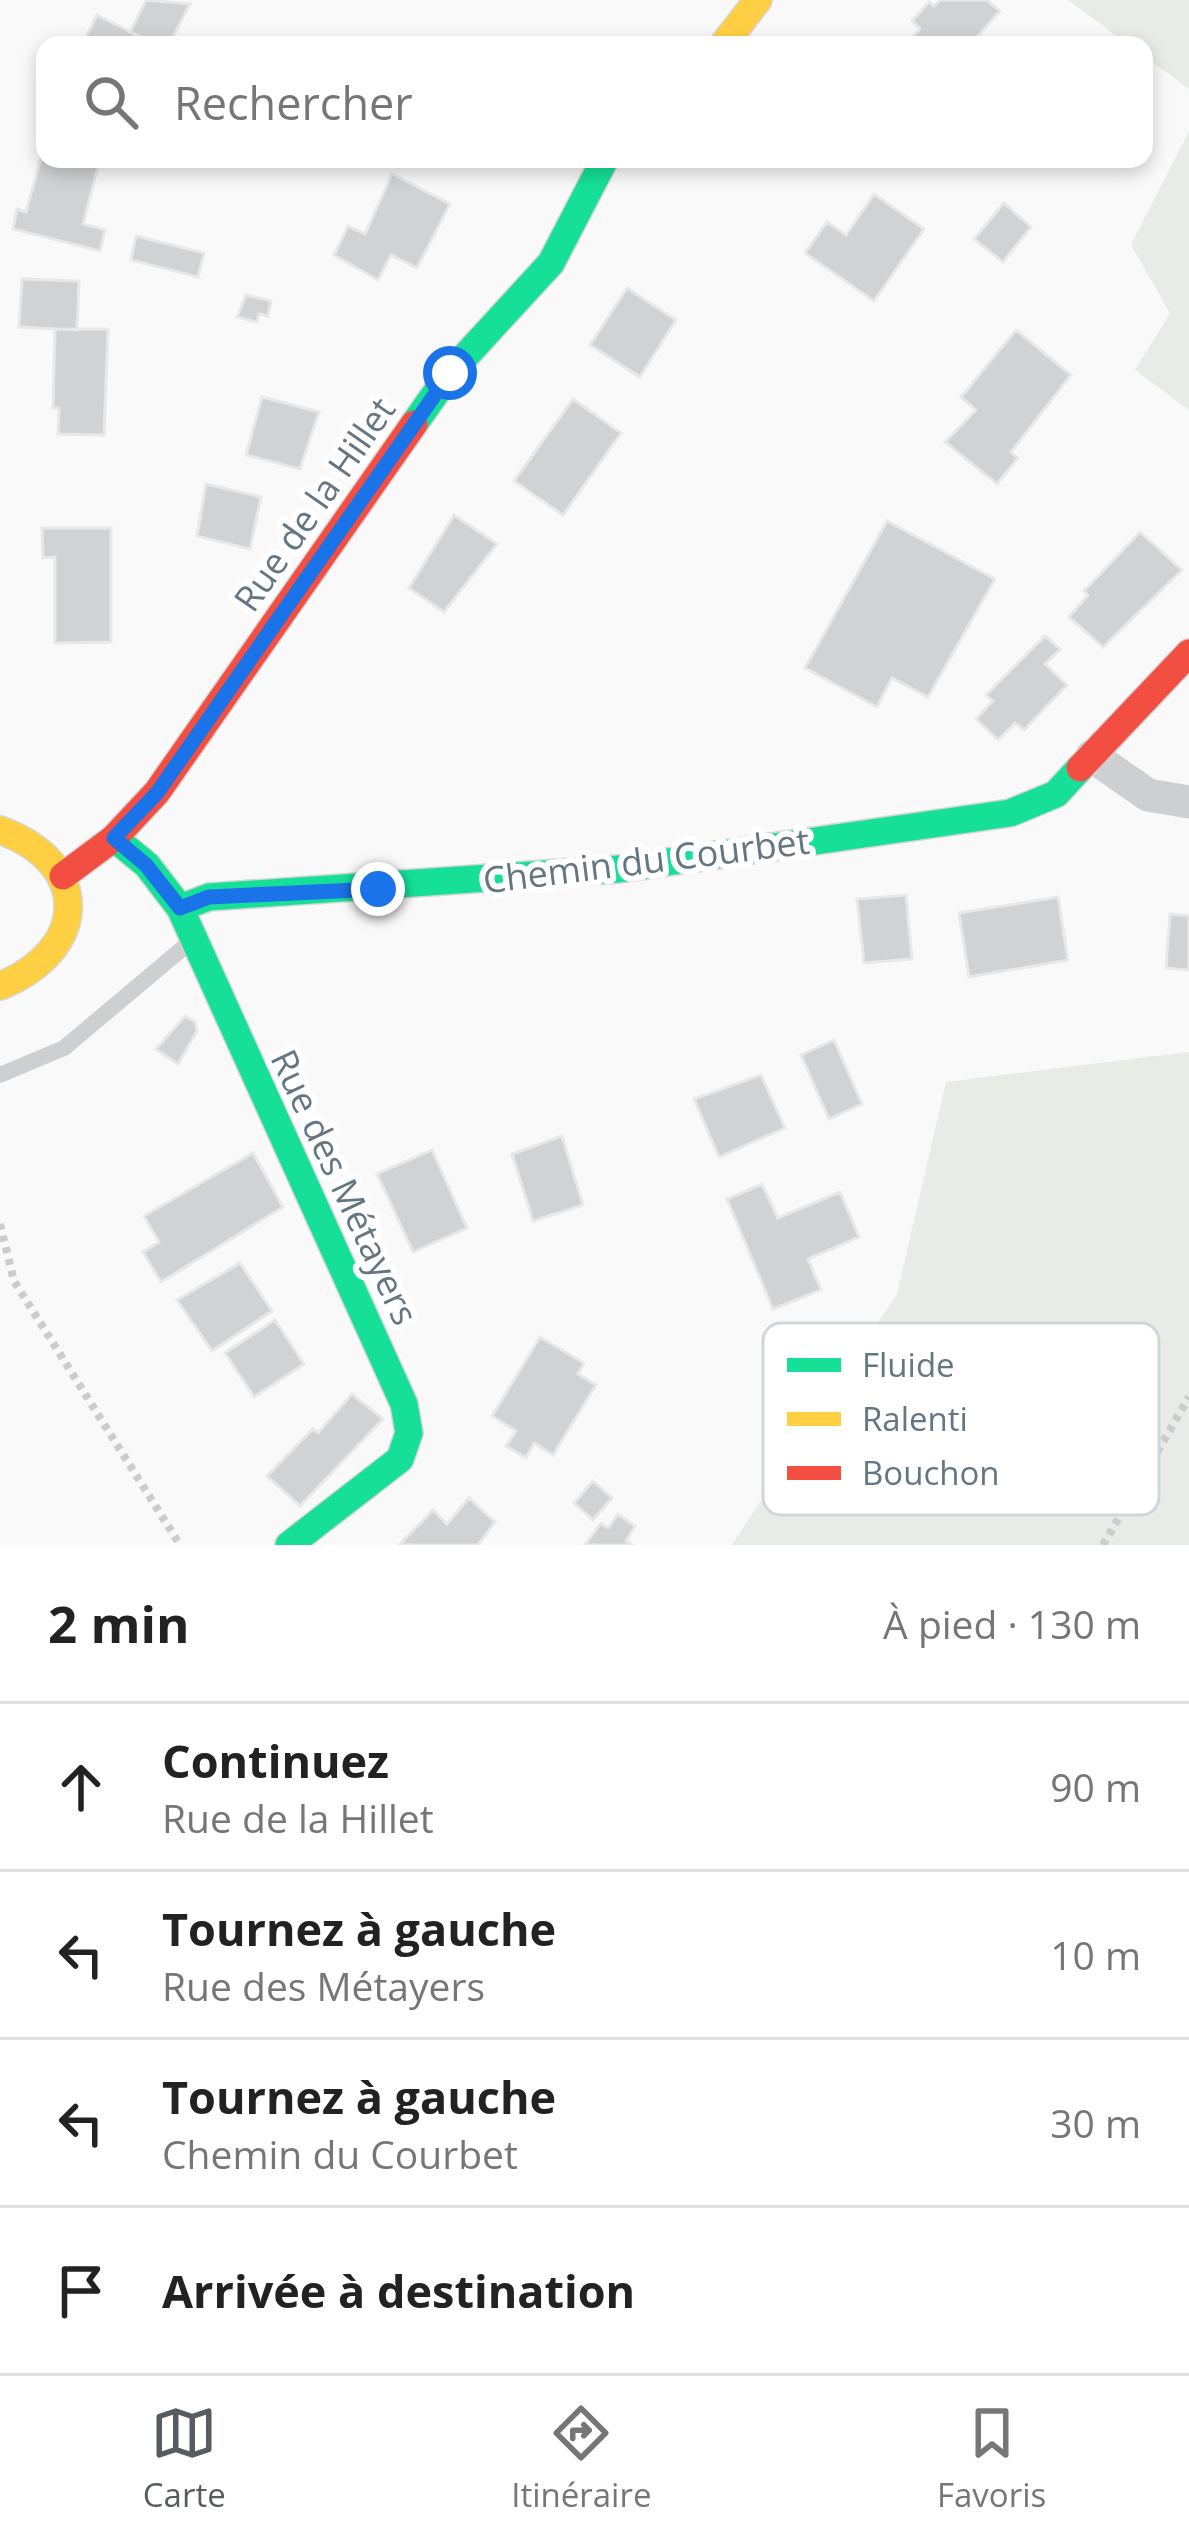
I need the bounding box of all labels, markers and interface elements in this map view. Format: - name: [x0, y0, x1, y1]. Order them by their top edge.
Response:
- search box: [36, 36, 1153, 168]
- icon: search: [78, 69, 144, 135]
- text: Rechercher: [174, 72, 413, 133]
- route start: [423, 346, 477, 400]
- street label: Rue de la Hillet: [222, 387, 406, 621]
- street label: Chemin du Courbet: [480, 816, 812, 904]
- route end: [351, 862, 405, 916]
- street label: Rue des Métayers: [260, 1042, 430, 1332]
- legend: [763, 1323, 1159, 1515]
- text: Fluide: [862, 1342, 955, 1387]
- text: Ralenti: [862, 1396, 968, 1441]
- text: Bouchon: [862, 1450, 1000, 1495]
- text: 2 min: [48, 1588, 190, 1658]
- text: À pied · 130 m: [883, 1597, 1141, 1650]
- text: Continuez: [162, 1730, 389, 1791]
- icon: ahead: [48, 1754, 114, 1820]
- text: 90 m: [1050, 1760, 1141, 1813]
- text: Rue de la Hillet: [162, 1791, 434, 1844]
- text: Tournez à gauche: [162, 1898, 556, 1959]
- icon: left: [48, 1922, 114, 1988]
- text: 10 m: [1050, 1928, 1141, 1981]
- text: Rue des Métayers: [162, 1959, 485, 2012]
- text: Tournez à gauche: [162, 2066, 556, 2127]
- icon: left: [48, 2090, 114, 2156]
- text: 30 m: [1050, 2096, 1141, 2149]
- text: Chemin du Courbet: [162, 2127, 518, 2180]
- icon: arrive: [48, 2258, 114, 2324]
- text: Arrivée à destination: [162, 2260, 635, 2321]
- tab: Carte: [143, 2400, 226, 2517]
- tab: Itinéraire: [511, 2400, 651, 2517]
- tab: Favoris: [937, 2400, 1046, 2517]

